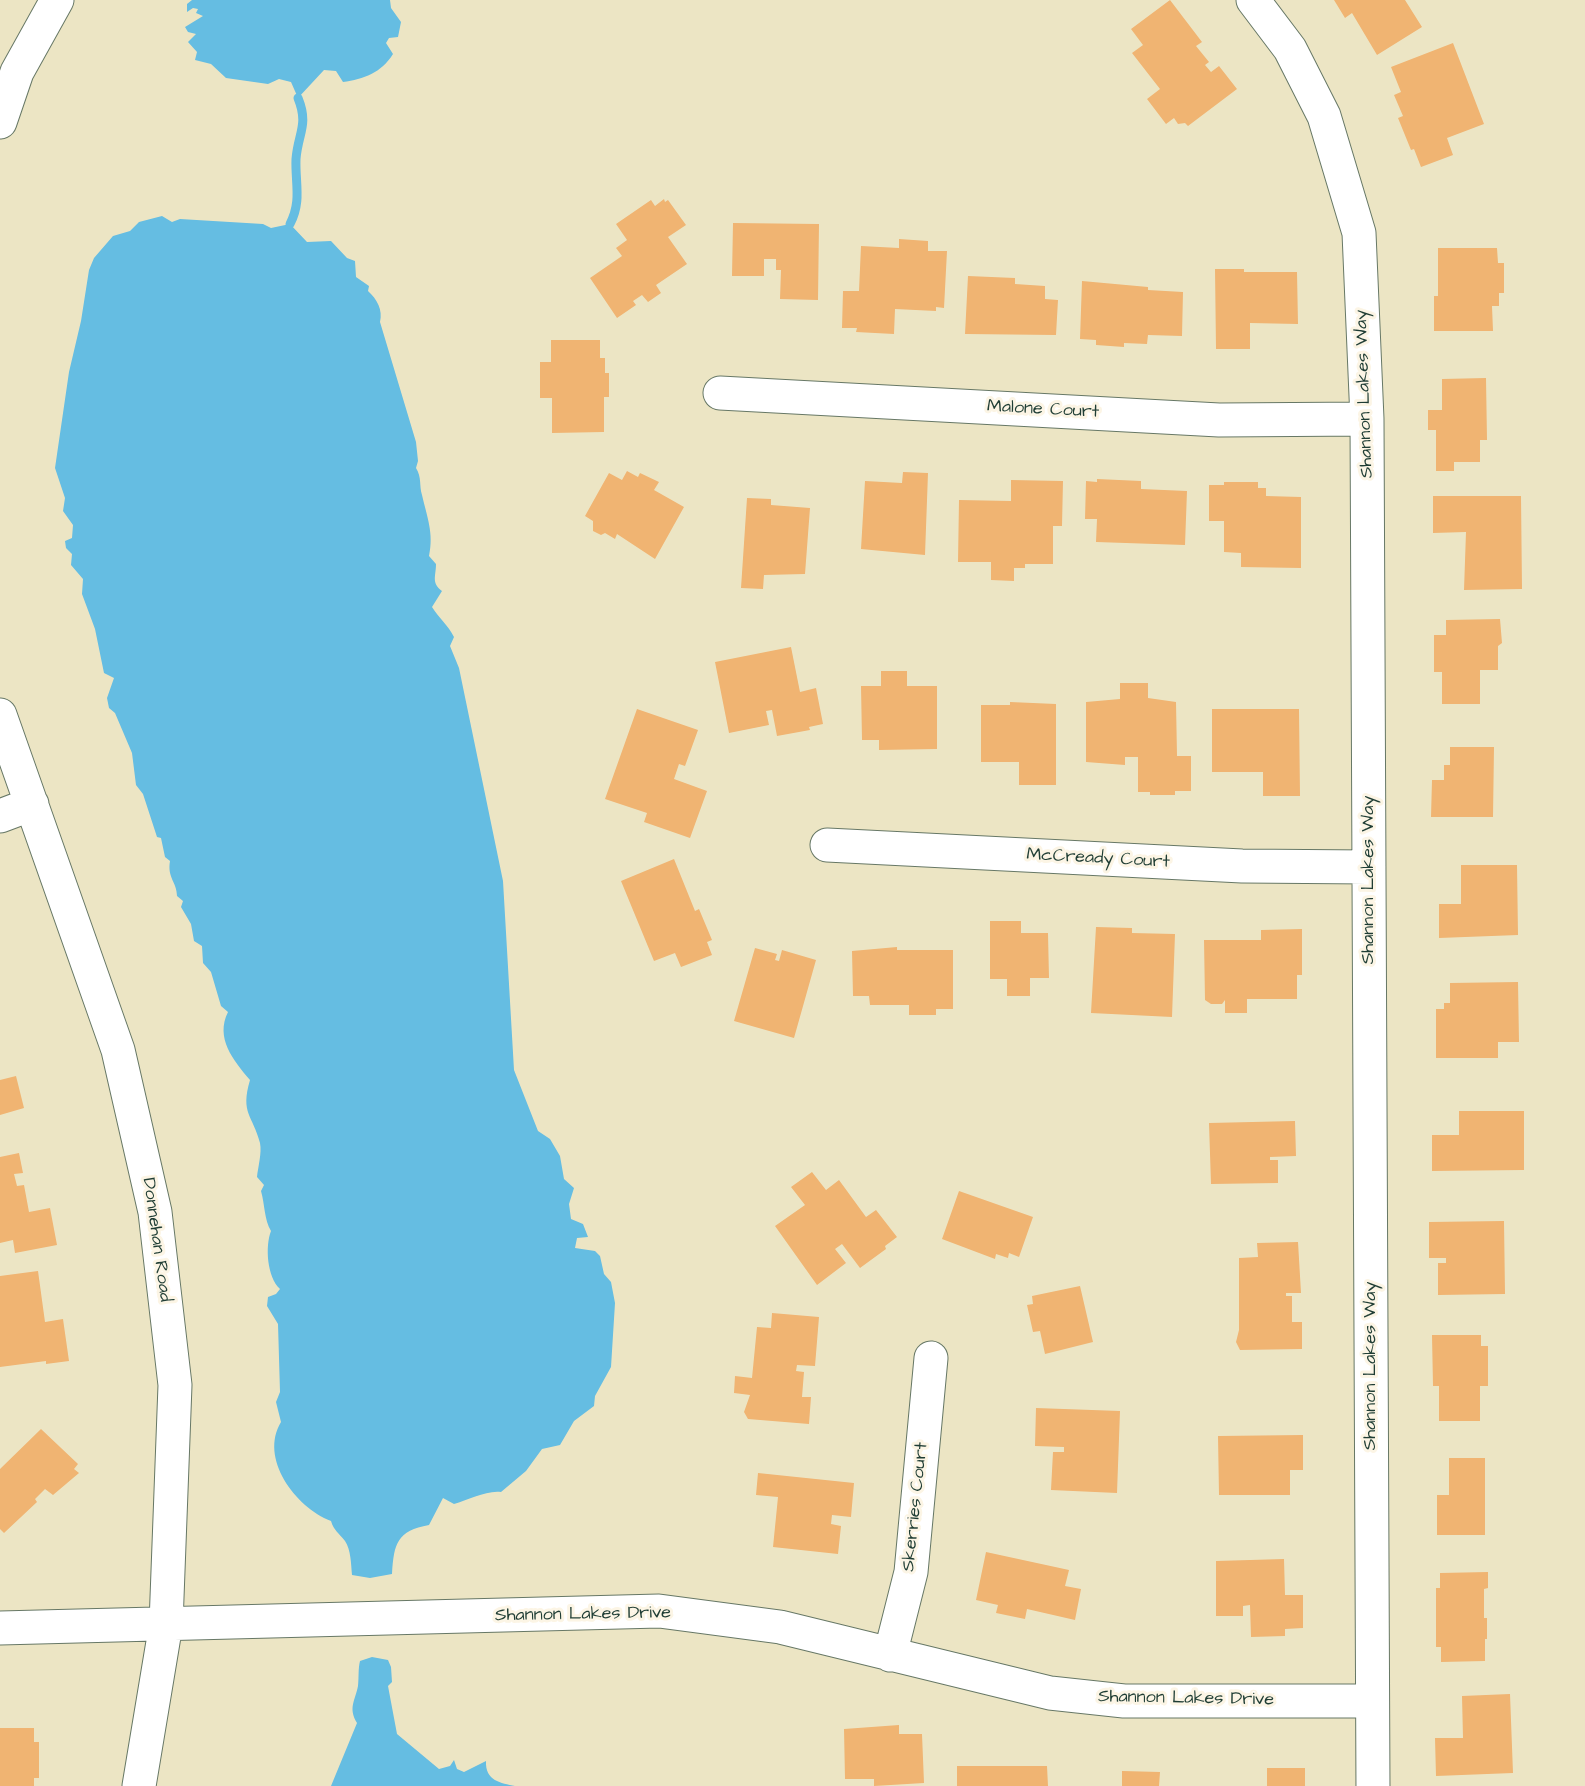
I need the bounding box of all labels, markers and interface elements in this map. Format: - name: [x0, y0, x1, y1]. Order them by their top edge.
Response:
- street label: Shannon Lakes Way: [1351, 309, 1379, 479]
- street label: Malone Court: [986, 396, 1100, 424]
- street label: Shannon Lakes Way: [1358, 796, 1380, 964]
- street label: McCready Court: [1026, 844, 1170, 874]
- street label: Donnehan Road: [137, 1177, 175, 1303]
- street label: Shannon Lakes Way: [1360, 1282, 1382, 1450]
- street label: Skerries Court: [898, 1441, 934, 1573]
- street label: Shannon Lakes Drive: [495, 1603, 671, 1627]
- street label: Shannon Lakes Drive: [1098, 1687, 1274, 1711]

